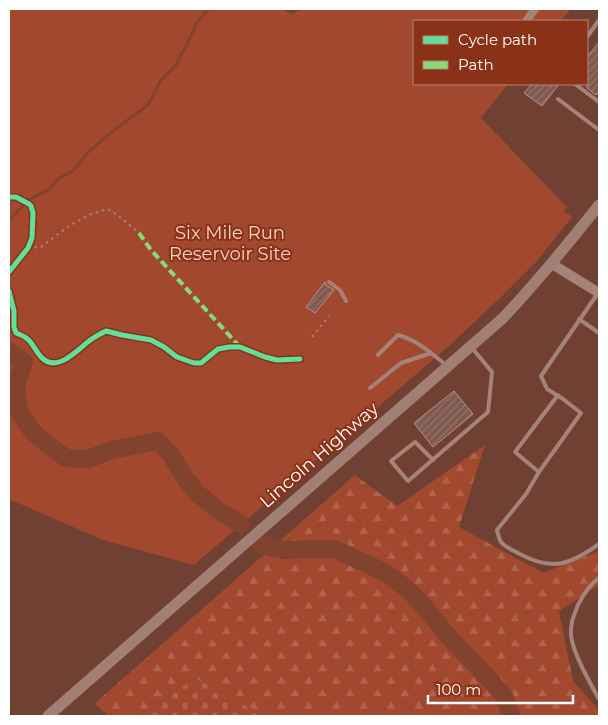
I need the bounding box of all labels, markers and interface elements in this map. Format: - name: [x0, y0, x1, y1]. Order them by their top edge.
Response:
- legend: [413, 20, 588, 85]
- text: Cycle path: [458, 30, 537, 49]
- text: Path: [458, 55, 494, 74]
- park label: Six Mile Run Reservoir Site: [169, 222, 291, 265]
- street label: Lincoln Highway: [255, 397, 383, 512]
- scale bar: [428, 672, 573, 704]
- text: 100 m: [436, 680, 481, 699]

